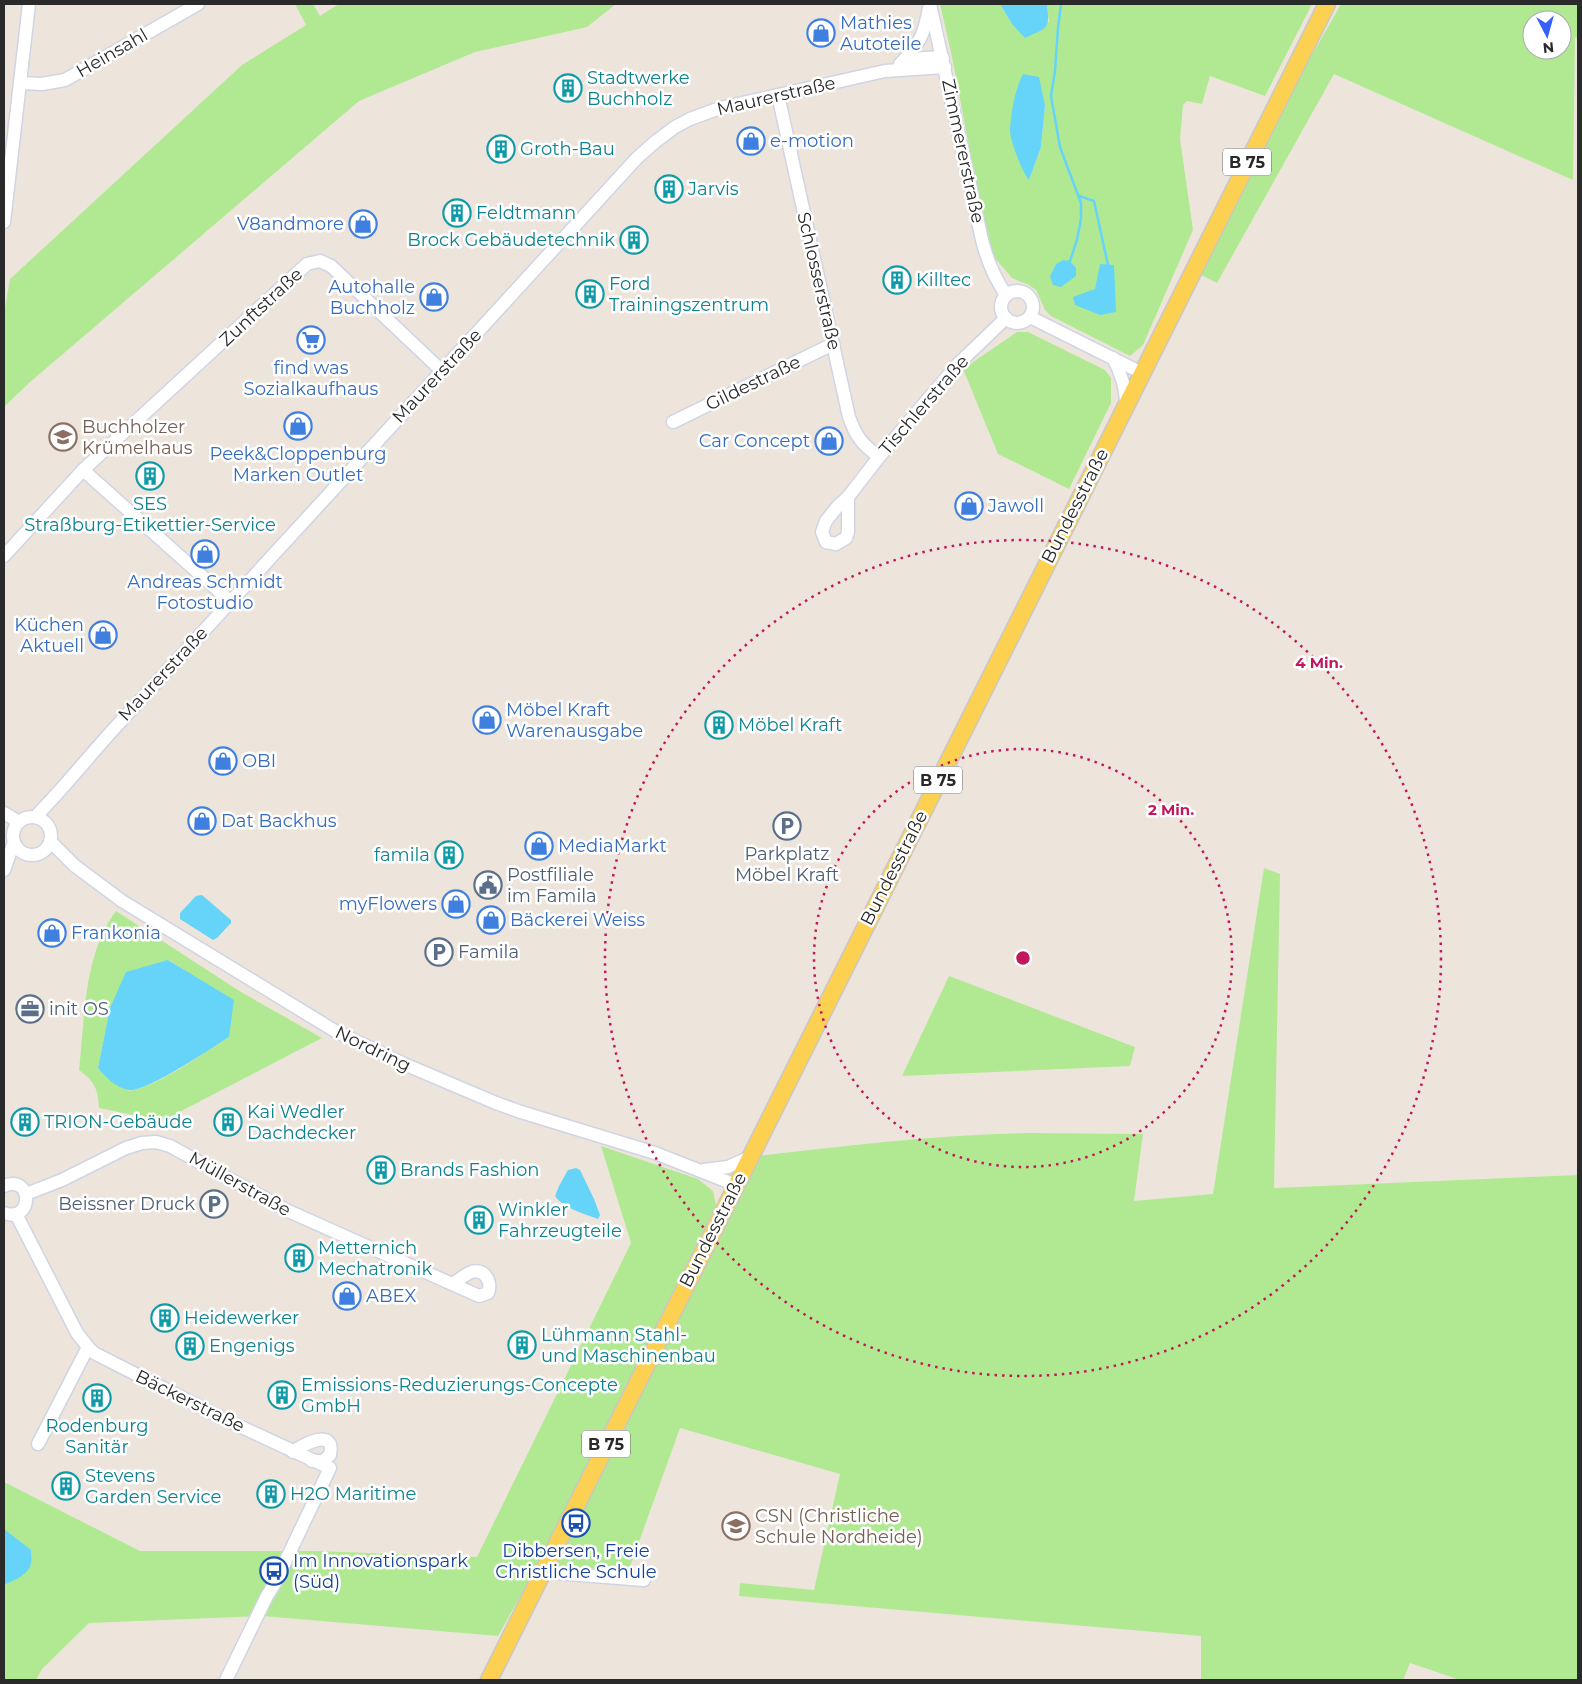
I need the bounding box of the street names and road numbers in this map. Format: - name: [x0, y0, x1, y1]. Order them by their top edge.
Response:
- street label: Heinsahl: [72, 24, 152, 82]
- street label: Maurerstraße: [715, 72, 838, 120]
- street label: Zimmererstraße: [937, 77, 989, 225]
- road number: B 75: [1223, 148, 1271, 176]
- street label: Schlosserstraße: [792, 210, 846, 352]
- street label: Zunftstraße: [215, 263, 307, 351]
- street label: Maurerstraße: [388, 324, 486, 428]
- street label: Tischlerstraße: [875, 350, 973, 459]
- street label: Gildestraße: [702, 351, 804, 415]
- street label: Bundesstraße: [1037, 445, 1113, 567]
- street label: Maurerstraße: [114, 622, 212, 726]
- road number: B 75: [914, 766, 962, 794]
- street label: Bundesstraße: [856, 807, 932, 929]
- street label: Nordring: [332, 1021, 414, 1077]
- street label: Müllerstraße: [185, 1147, 295, 1221]
- street label: Bundesstraße: [675, 1169, 751, 1291]
- street label: Bäckerstraße: [132, 1365, 248, 1437]
- road number: B 75: [582, 1430, 630, 1458]

